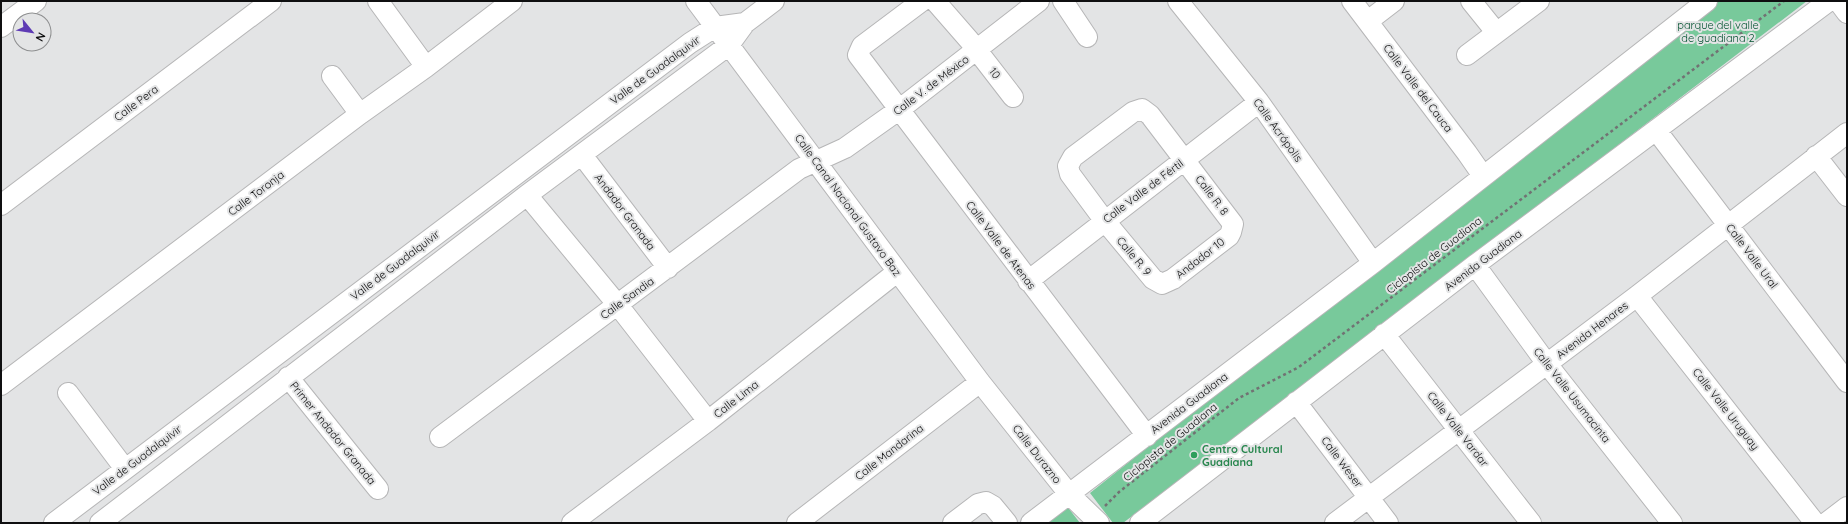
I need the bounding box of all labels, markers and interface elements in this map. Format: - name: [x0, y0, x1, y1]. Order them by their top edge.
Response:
- north arrow: [12, 12, 52, 52]
- park label: parque del valle de guadiana 2: [1677, 18, 1759, 45]
- text: N: [33, 30, 49, 44]
- street label: Valle de Guadalquivir: [607, 32, 703, 107]
- street label: Calle Valle del Cauca: [1380, 41, 1456, 135]
- street label: Calle V. de México: [890, 52, 972, 118]
- street label: 10: [986, 65, 1004, 81]
- street label: Calle Pera: [111, 82, 161, 124]
- street label: Calle Acrópolis: [1250, 96, 1306, 164]
- street label: Calle Canal Nacional Gustavo Baz: [792, 131, 904, 279]
- street label: Calle Valle de Fértil: [1100, 156, 1186, 226]
- street label: Calle Toronja: [225, 167, 287, 219]
- street label: Andador Granada: [592, 171, 658, 253]
- street label: Calle R. 8: [1192, 172, 1232, 218]
- street label: Calle Valle de Atenas: [963, 198, 1039, 292]
- street label: Ciclopista de Guadiana: [1384, 213, 1484, 297]
- street label: Calle Valle Ural: [1723, 221, 1781, 291]
- street label: Valle de Guadalquivir: [348, 226, 443, 303]
- street label: Avenida Guadiana: [1442, 226, 1524, 294]
- street label: Calle R. 9: [1114, 234, 1154, 278]
- street label: Andador 10: [1173, 235, 1227, 281]
- street label: Calle Sandia: [597, 274, 657, 322]
- street label: Avenida Henares: [1553, 298, 1631, 362]
- street label: Calle Valle Usumacinta: [1531, 345, 1613, 445]
- street label: Calle Valle Uruguay: [1690, 365, 1762, 453]
- street label: Avenida Guadiana: [1148, 369, 1230, 437]
- street label: Calle Lima: [711, 377, 761, 421]
- street label: Primer Andador Granada: [287, 379, 379, 487]
- street label: Calle Valle Vardar: [1424, 389, 1492, 470]
- street label: Ciclopista de Guadiana: [1120, 400, 1220, 484]
- street label: Valle de Guadalquivir: [90, 421, 185, 498]
- street label: Calle Mandarina: [852, 421, 926, 483]
- street label: Calle Durazno: [1010, 422, 1065, 487]
- street label: Calle Weser: [1318, 434, 1366, 491]
- place label: Centro Cultural Guadiana: [1202, 442, 1283, 469]
- marker: Centro Cultural Guadiana: [1189, 450, 1199, 460]

